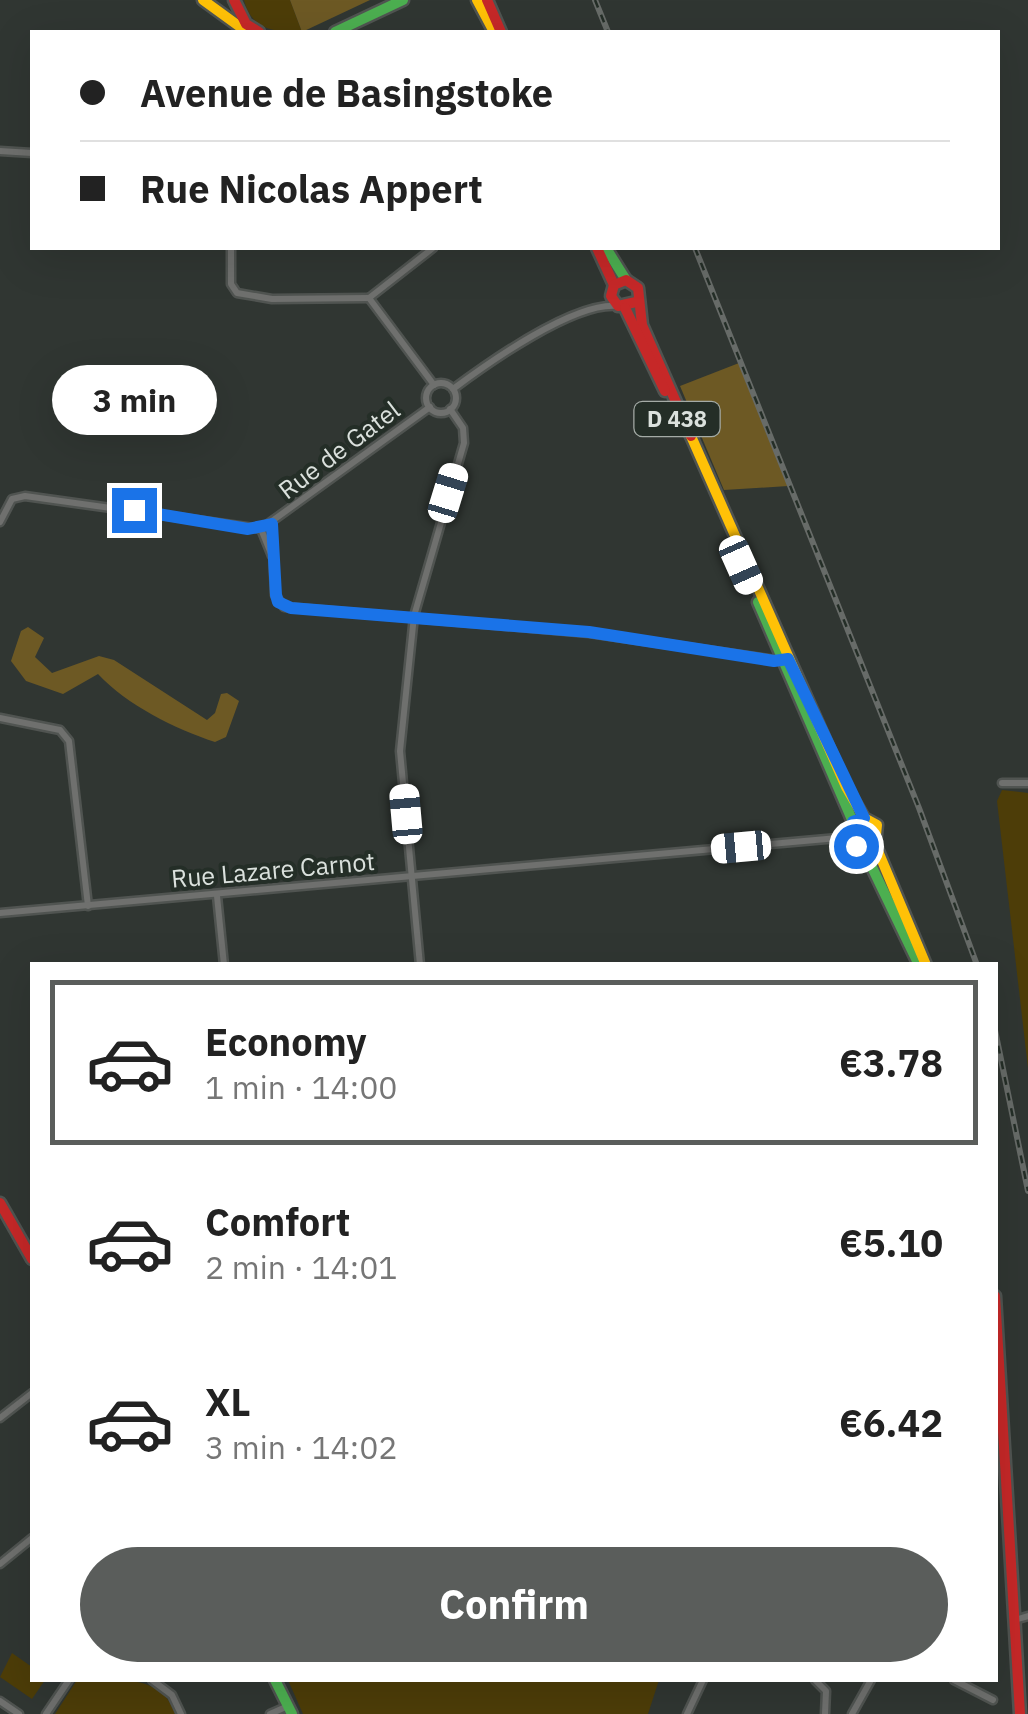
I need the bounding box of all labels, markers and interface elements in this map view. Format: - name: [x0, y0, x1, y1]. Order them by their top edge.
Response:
- text: Avenue de Basingstoke: [140, 68, 553, 117]
- text: Rue Nicolas Appert: [140, 164, 483, 213]
- callout: 3 min: [52, 365, 216, 435]
- text: 3 min: [93, 379, 176, 421]
- street label: Rue de Gatel: [271, 393, 406, 506]
- road number: D 438: [634, 402, 720, 436]
- car: [425, 460, 471, 526]
- route end: [112, 488, 157, 533]
- car: [715, 531, 767, 599]
- car: [388, 783, 424, 845]
- route start: [834, 824, 879, 869]
- car: [710, 829, 772, 865]
- street label: Rue Lazare Carnot: [170, 844, 376, 895]
- text: Economy: [205, 1017, 367, 1066]
- icon: car: [85, 1018, 175, 1108]
- text: €3.78: [839, 1038, 943, 1087]
- text: 1 min · 14:00: [205, 1066, 398, 1108]
- text: Comfort: [205, 1197, 350, 1246]
- icon: car: [85, 1198, 175, 1288]
- text: €5.10: [839, 1218, 943, 1267]
- text: 2 min · 14:01: [205, 1246, 398, 1288]
- text: XL: [205, 1377, 251, 1426]
- icon: car: [85, 1378, 175, 1468]
- text: €6.42: [839, 1398, 943, 1447]
- text: 3 min · 14:02: [205, 1426, 398, 1468]
- button: Confirm: [80, 1547, 948, 1662]

